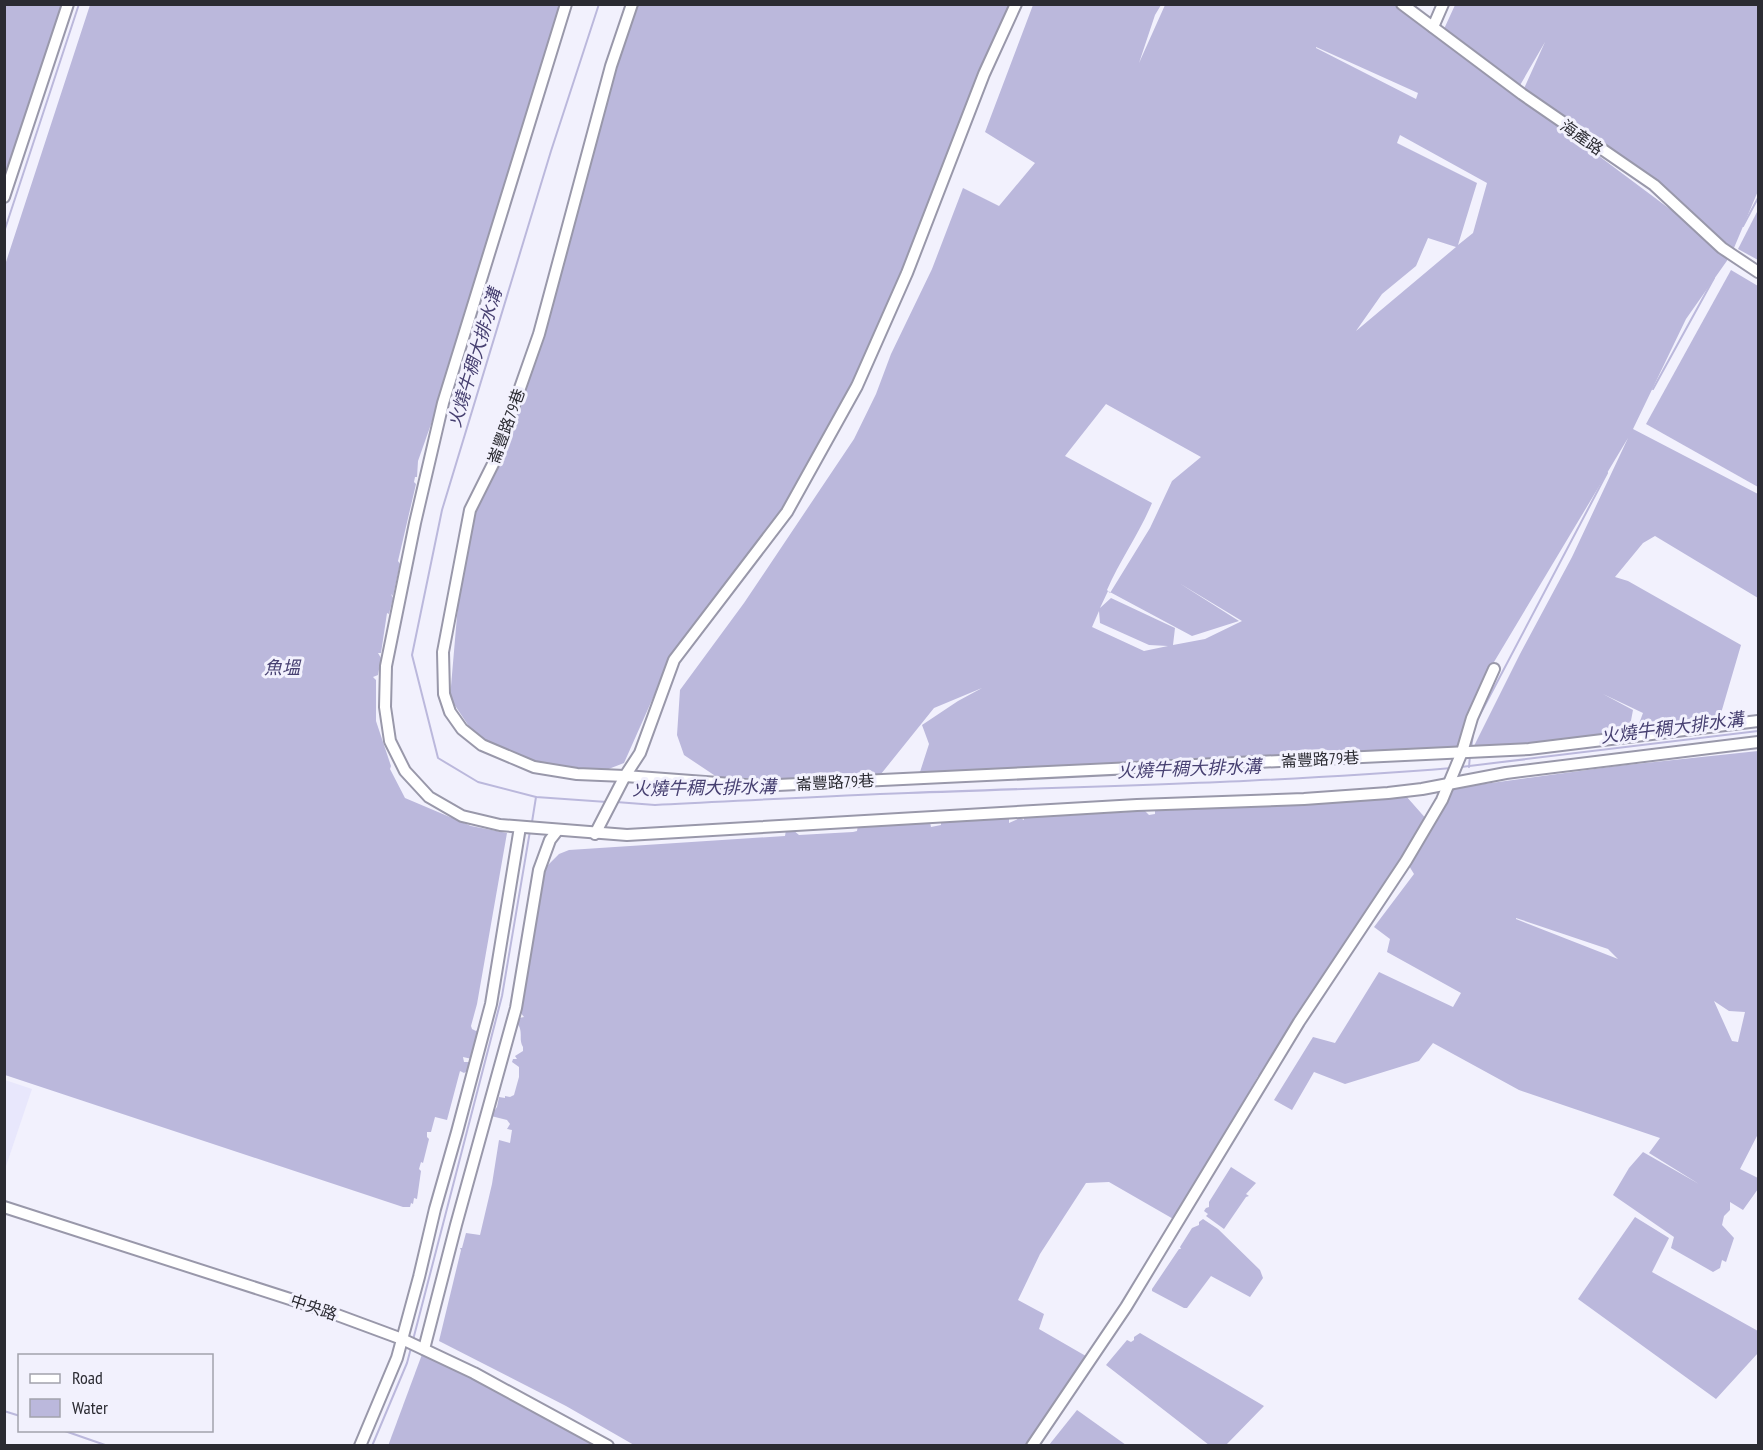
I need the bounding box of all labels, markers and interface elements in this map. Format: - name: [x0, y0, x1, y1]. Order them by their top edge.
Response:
- street label: 海產路: [1557, 115, 1607, 159]
- water label: 火燒牛稠大排水溝: [442, 283, 507, 430]
- street label: 崙豐路79巷: [483, 386, 529, 466]
- water label: 魚塭: [264, 656, 302, 679]
- water label: 火燒牛稠大排水溝: [1599, 707, 1748, 748]
- street label: 崙豐路79巷: [1280, 747, 1360, 771]
- water label: 火燒牛稠大排水溝: [1117, 754, 1264, 783]
- street label: 崙豐路79巷: [795, 770, 875, 794]
- water label: 火燒牛稠大排水溝: [632, 775, 779, 800]
- street label: 中央路: [288, 1290, 340, 1324]
- legend: [18, 1354, 213, 1432]
- text: Road: [72, 1366, 103, 1389]
- text: Water: [72, 1396, 108, 1419]

